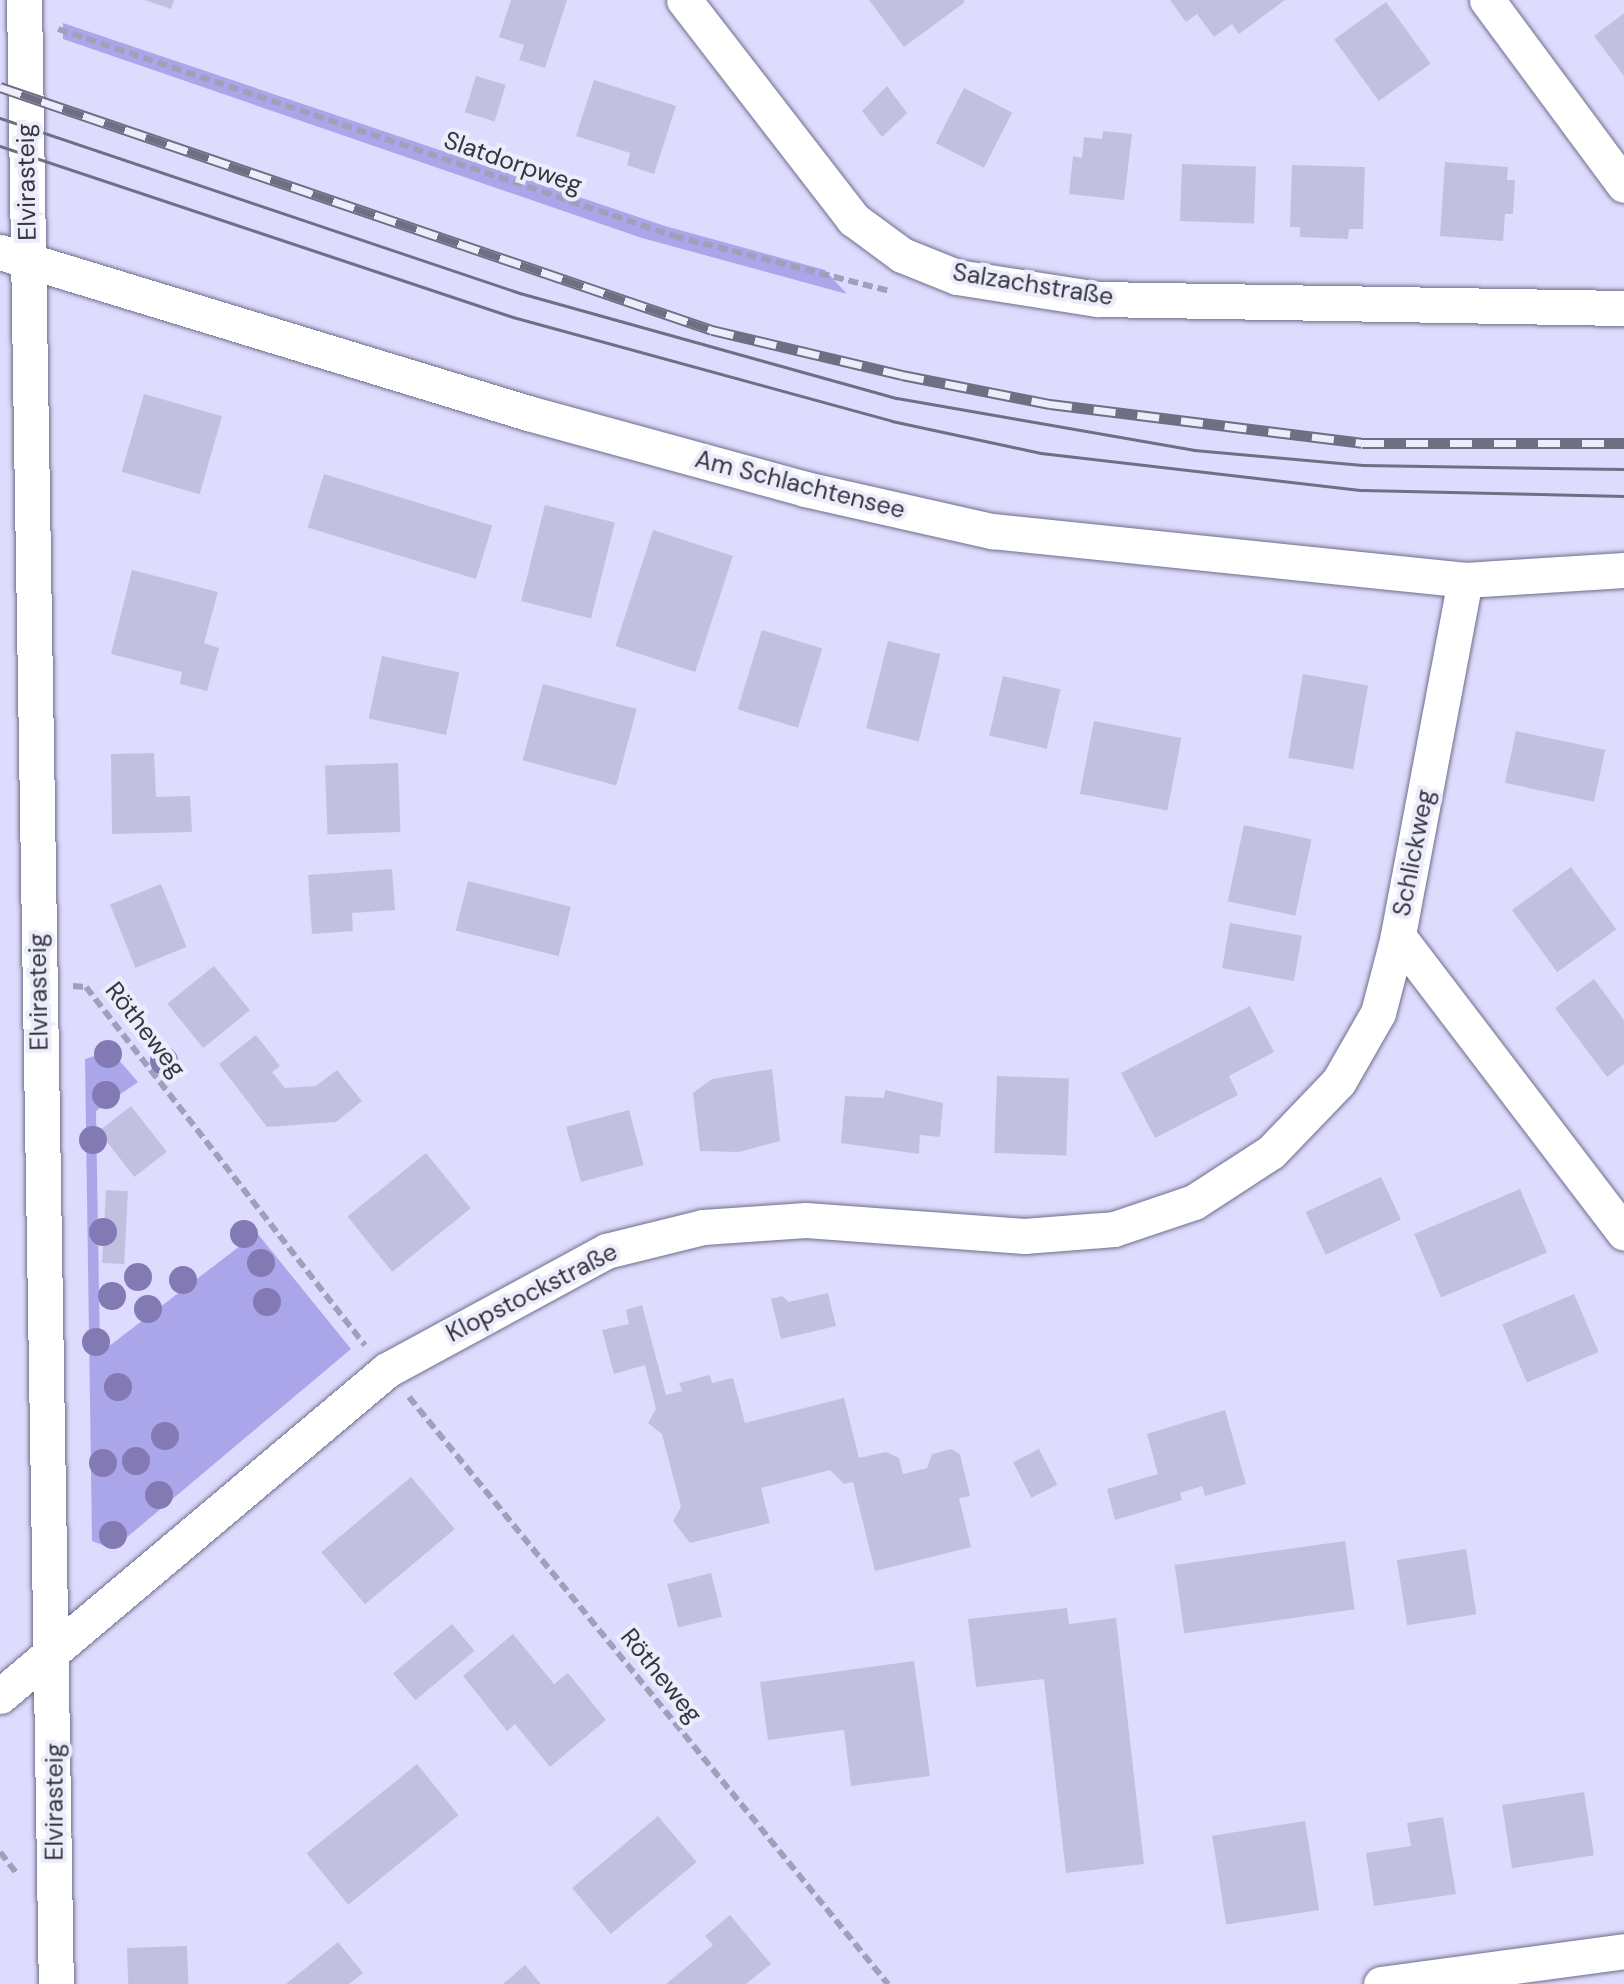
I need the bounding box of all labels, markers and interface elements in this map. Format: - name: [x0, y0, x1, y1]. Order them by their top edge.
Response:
- street label: Elvirasteig: [11, 123, 43, 241]
- street label: Slatdorpweg: [440, 125, 586, 201]
- street label: Salzachstraße: [950, 257, 1116, 313]
- street label: Am Schlachtensee: [692, 444, 908, 526]
- street label: Schlickweg: [1387, 787, 1441, 919]
- street label: Elvirasteig: [23, 933, 55, 1051]
- street label: Rötheweg: [98, 976, 192, 1084]
- street label: Klopstockstraße: [441, 1237, 623, 1349]
- street label: Rötheweg: [614, 1623, 708, 1729]
- street label: Elvirasteig: [40, 1743, 70, 1861]

